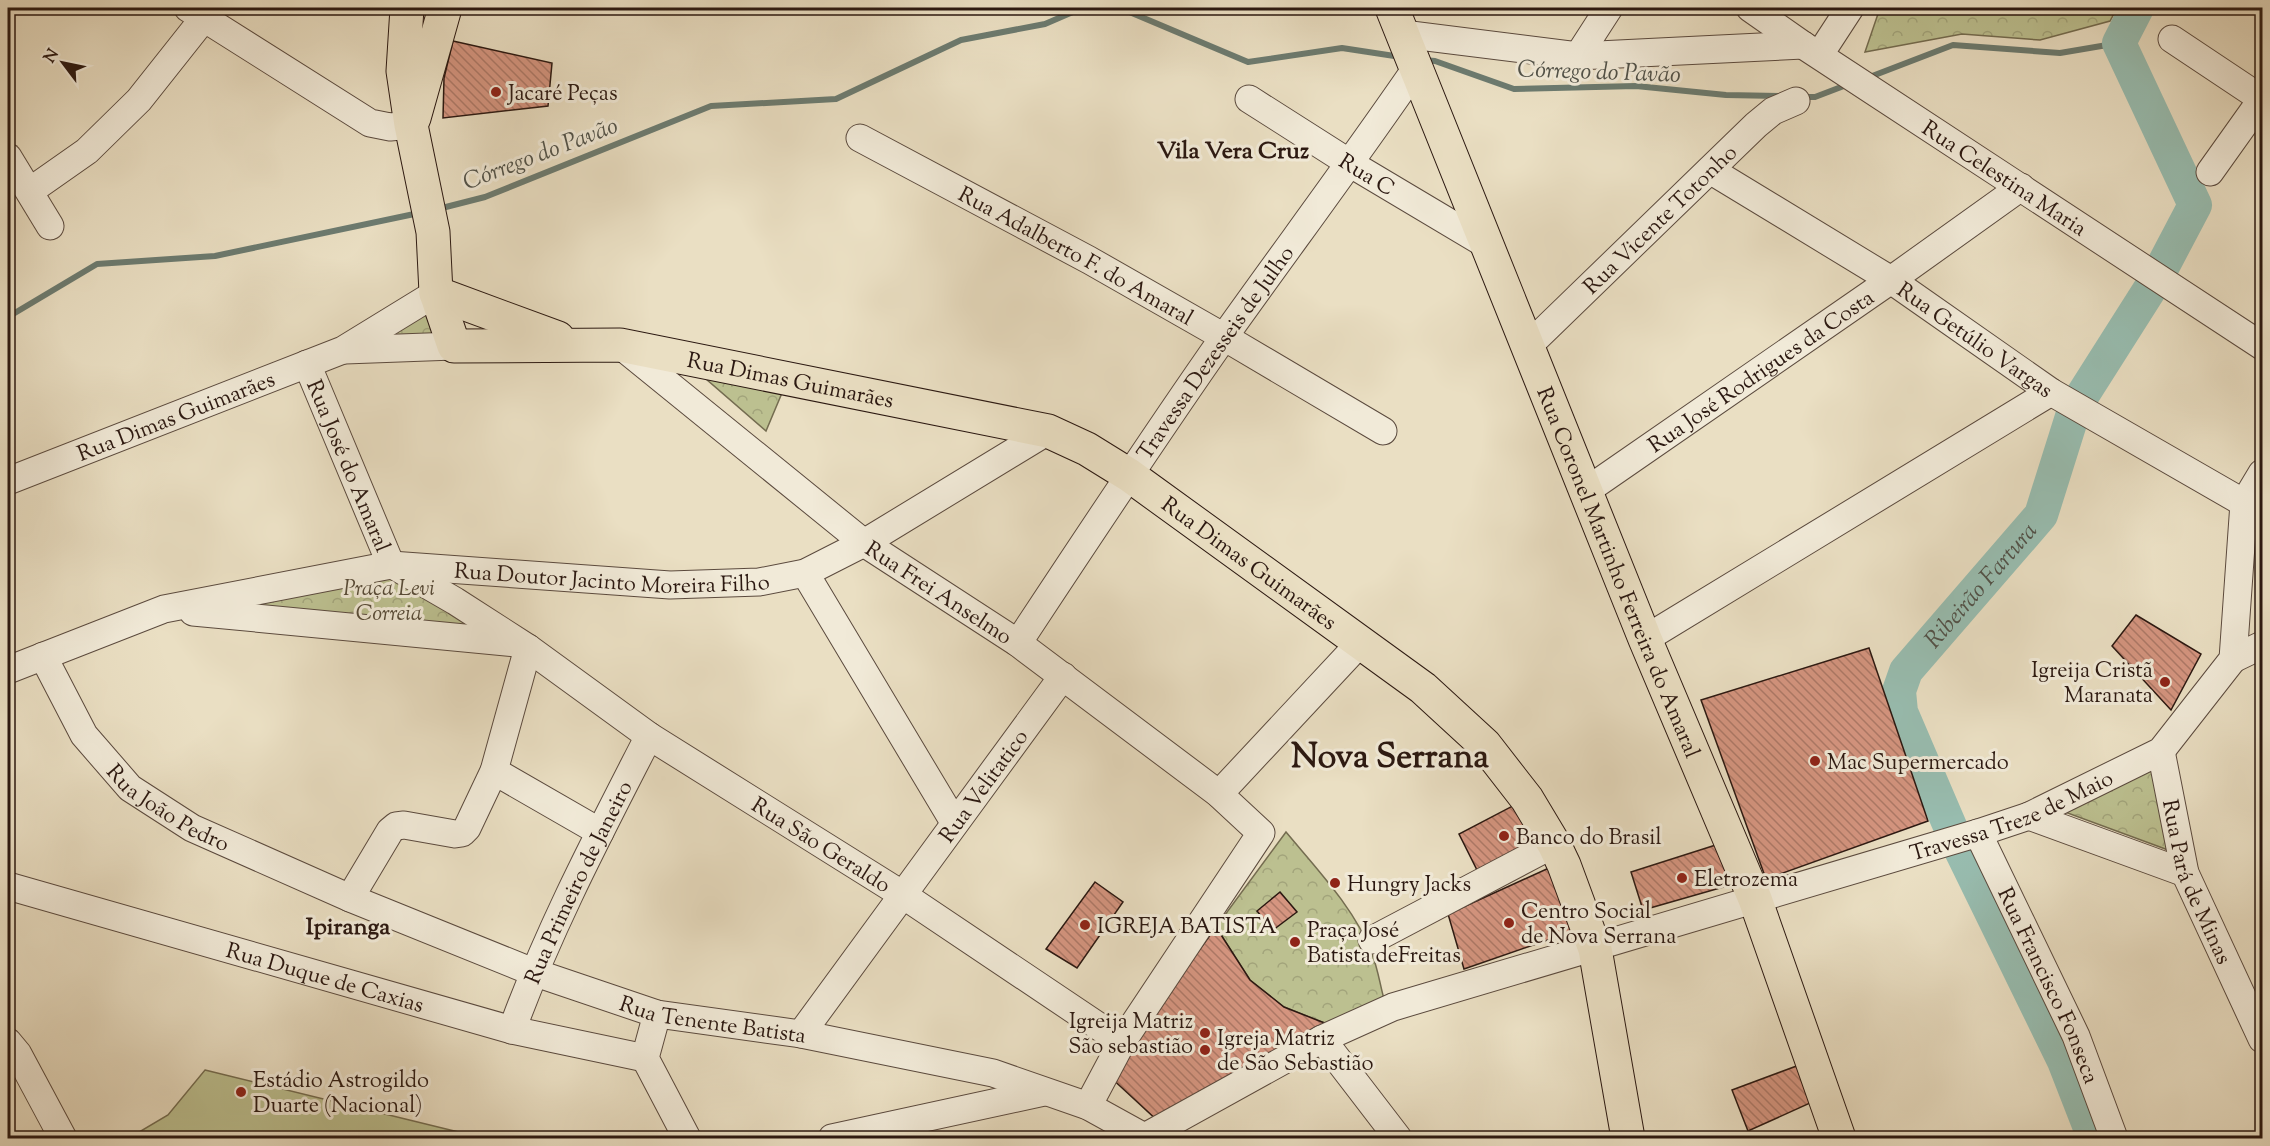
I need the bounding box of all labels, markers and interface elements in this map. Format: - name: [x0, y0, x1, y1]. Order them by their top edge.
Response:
- north arrow: [33, 33, 93, 93]
- text: N: [39, 45, 66, 68]
- water label: Córrego do Pavão: [1516, 53, 1681, 93]
- place label: Jacaré Peças: [507, 79, 618, 111]
- marker: Jacaré Peças: [489, 85, 503, 99]
- water label: Córrego do Pavão: [458, 110, 623, 200]
- street label: Rua Celestina Maria: [1914, 114, 2092, 246]
- district label: Vila Vera Cruz: [1157, 135, 1309, 169]
- street label: Rua Vicente Totonho: [1577, 138, 1746, 303]
- street label: Rua C: [1331, 147, 1400, 206]
- street label: Rua Adalberto F. do Amaral: [952, 180, 1198, 335]
- street label: Travessa Dezesseis de Julho: [1131, 240, 1304, 468]
- street label: Rua Getúlio Vargas: [1889, 276, 2058, 408]
- street label: Rua José Rodrigues da Costa: [1643, 283, 1882, 462]
- street label: Rua Dimas Guimarães: [684, 346, 896, 419]
- street label: Rua Dimas Guimarães: [73, 365, 280, 471]
- street label: Rua José do Amaral: [296, 376, 397, 558]
- street label: Rua Coronel Martinho Ferreira do Amaral: [1527, 383, 1707, 764]
- street label: Rua Dimas Guimarães: [1154, 490, 1342, 639]
- water label: Ribeirão Fartura: [1918, 516, 2046, 657]
- street label: Rua Frei Anselmo: [858, 535, 1018, 654]
- street label: Rua Doutor Jacinto Moreira Filho: [453, 557, 773, 604]
- park label: Praça Levi Correia: [343, 574, 435, 631]
- place label: Igreija Cristã Maranata: [2031, 656, 2153, 713]
- marker: Igreija Cristã Maranata: [2158, 675, 2172, 689]
- street label: Rua Velitatico: [933, 724, 1038, 851]
- district label: Nova Serrana: [1291, 734, 1489, 783]
- place label: Mac Supermercado: [1827, 748, 2009, 780]
- marker: Mac Supermercado: [1808, 754, 1822, 768]
- street label: Rua João Pedro: [97, 758, 234, 862]
- street label: Travessa Treze de Maio: [1906, 764, 2119, 871]
- street label: Rua Primeiro de Janeiro: [518, 776, 642, 990]
- street label: Rua São Geraldo: [744, 791, 896, 902]
- street label: Rua Pará de Minas: [2152, 797, 2238, 970]
- place label: Banco do Brasil: [1516, 823, 1662, 855]
- marker: Banco do Brasil: [1497, 829, 1511, 843]
- place label: Eletrozema: [1694, 865, 1798, 897]
- place label: Hungry Jacks: [1347, 870, 1471, 902]
- marker: Eletrozema: [1675, 871, 1689, 885]
- marker: Hungry Jacks: [1328, 876, 1342, 890]
- street label: Rua Francisco Fonseca: [1988, 883, 2105, 1089]
- place label: Centro Social de Nova Serrana: [1521, 897, 1676, 954]
- district label: Ipiranga: [306, 911, 391, 945]
- place label: IGREJA BATISTA: [1097, 912, 1277, 944]
- place label: Praça José Batista deFreitas: [1307, 916, 1461, 973]
- marker: Centro Social de Nova Serrana: [1502, 916, 1516, 930]
- marker: IGREJA BATISTA: [1078, 918, 1092, 932]
- marker: Praça José Batista deFreitas: [1288, 935, 1302, 949]
- street label: Rua Duque de Caxias: [222, 936, 427, 1023]
- street label: Rua Tenente Batista: [614, 989, 808, 1053]
- place label: Igreija Matriz São sebastião: [1068, 1007, 1193, 1064]
- place label: Igreja Matriz de São Sebastião: [1217, 1024, 1373, 1081]
- marker: Igreija Matriz São sebastião: [1198, 1026, 1212, 1040]
- marker: Igreja Matriz de São Sebastião: [1198, 1043, 1212, 1057]
- place label: Estádio Astrogildo Duarte (Nacional): [253, 1066, 429, 1123]
- marker: Estádio Astrogildo Duarte (Nacional): [234, 1085, 248, 1099]

